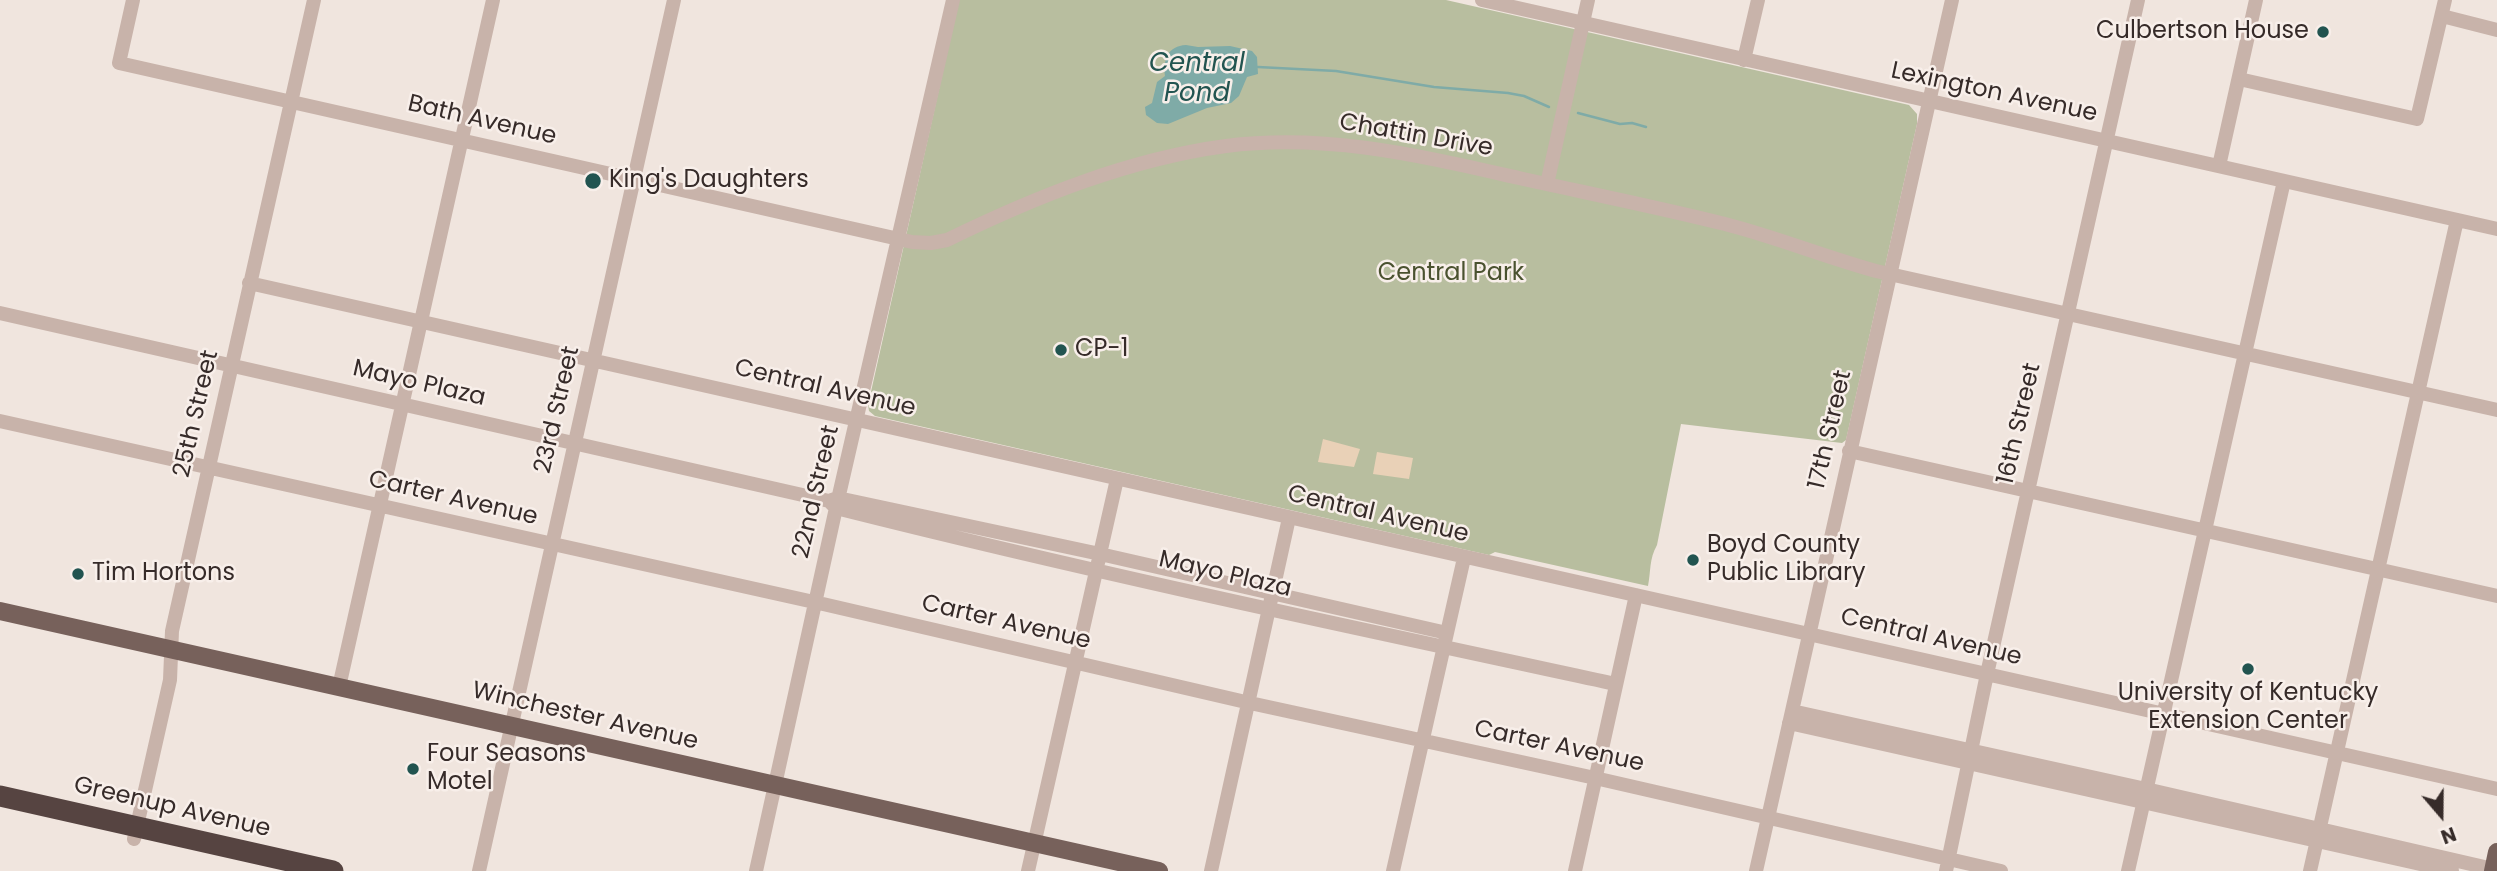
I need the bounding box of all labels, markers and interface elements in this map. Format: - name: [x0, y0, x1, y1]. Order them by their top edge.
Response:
- place label: Culbertson House: [2096, 18, 2309, 46]
- marker: Culbertson House: [2315, 24, 2331, 40]
- water label: Central Pond: [1149, 48, 1245, 110]
- street label: Lexington Avenue: [1888, 57, 2100, 129]
- street label: Bath Avenue: [405, 90, 559, 152]
- street label: Chattin Drive: [1337, 108, 1495, 164]
- place label: King's Daughters: [609, 167, 809, 195]
- marker: King's Daughters: [583, 171, 603, 191]
- park label: Central Park: [1378, 260, 1524, 288]
- place label: CP-1: [1075, 336, 1128, 364]
- marker: CP-1: [1053, 342, 1069, 358]
- street label: 23rd Street: [529, 344, 587, 476]
- street label: 25th Street: [168, 348, 226, 480]
- street label: Central Avenue: [732, 354, 918, 424]
- street label: Mayo Plaza: [350, 355, 488, 413]
- street label: 16th Street: [1992, 360, 2048, 488]
- street label: 17th Street: [1803, 368, 1859, 492]
- street label: 22nd Street: [788, 423, 846, 561]
- street label: Carter Avenue: [366, 466, 540, 532]
- street label: Central Avenue: [1285, 480, 1471, 550]
- place label: Boyd County Public Library: [1707, 532, 1865, 588]
- street label: Mayo Plaza: [1156, 546, 1294, 604]
- marker: Boyd County Public Library: [1685, 552, 1701, 568]
- place label: Tim Hortons: [92, 560, 235, 588]
- marker: Tim Hortons: [70, 566, 86, 582]
- street label: Carter Avenue: [919, 590, 1093, 656]
- street label: Central Avenue: [1838, 603, 2024, 673]
- marker: University of Kentucky Extension Center: [2240, 661, 2256, 677]
- street label: Winchester Avenue: [469, 677, 701, 757]
- place label: University of Kentucky Extension Center: [2118, 680, 2378, 736]
- street label: Carter Avenue: [1471, 715, 1647, 779]
- place label: Four Seasons Motel: [427, 741, 586, 797]
- marker: Four Seasons Motel: [405, 761, 421, 777]
- street label: Greenup Avenue: [71, 771, 273, 845]
- north arrow: [2406, 780, 2476, 850]
- text: N: [2437, 820, 2460, 850]

